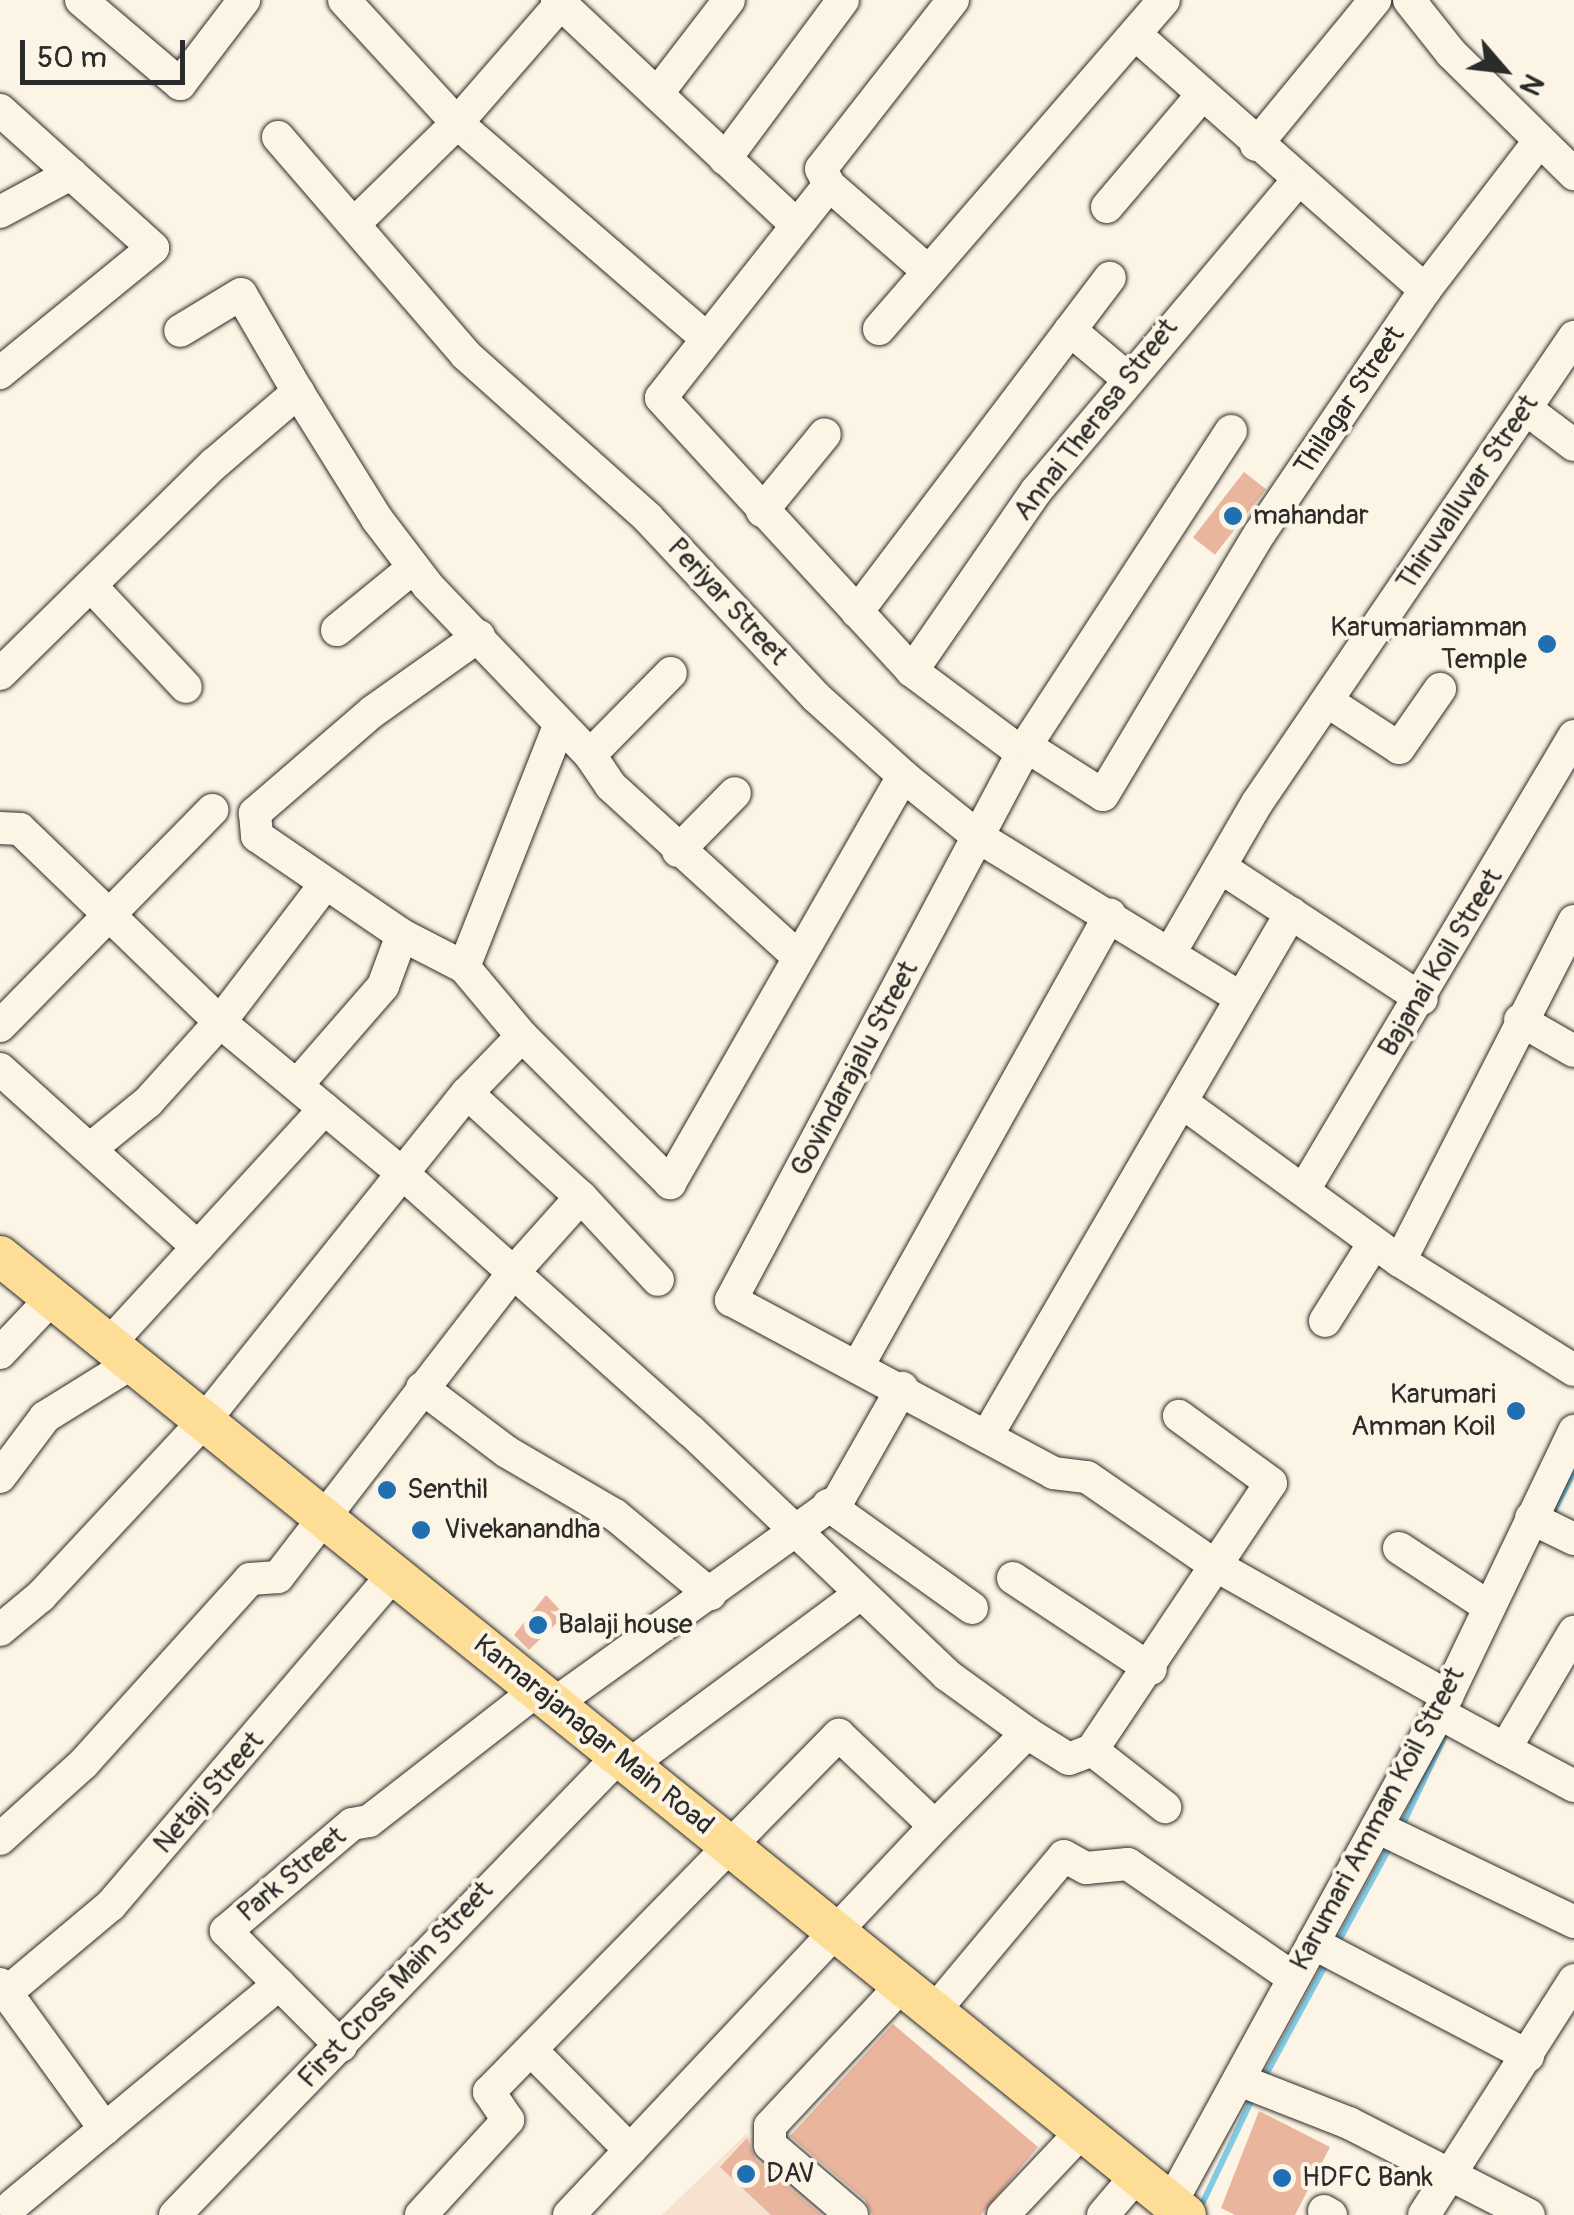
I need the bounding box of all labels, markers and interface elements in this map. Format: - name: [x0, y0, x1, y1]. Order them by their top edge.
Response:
- scale bar: [25, 20, 190, 82]
- north arrow: [1454, 20, 1554, 120]
- text: 50 m: [37, 39, 107, 76]
- text: N: [1511, 68, 1551, 101]
- street label: Annai Therasa Street: [1007, 312, 1185, 528]
- street label: Thilagar Street: [1288, 320, 1412, 482]
- street label: Thiruvalluvar Street: [1390, 389, 1546, 597]
- place label: mahandar: [1253, 499, 1369, 533]
- marker: mahandar: [1222, 505, 1244, 527]
- street label: Periyar Street: [660, 532, 794, 672]
- place label: Karumariamman Temple: [1330, 611, 1527, 677]
- marker: Karumariamman Temple: [1536, 633, 1558, 655]
- street label: Bajanai Koil Street: [1372, 863, 1510, 1063]
- street label: Govindarajalu Street: [784, 956, 926, 1182]
- place label: Karumari Amman Koil: [1351, 1378, 1496, 1444]
- marker: Karumari Amman Koil: [1505, 1400, 1527, 1422]
- place label: Senthil: [407, 1473, 488, 1507]
- marker: Senthil: [376, 1479, 398, 1501]
- place label: Vivekanandha: [444, 1513, 601, 1547]
- marker: Vivekanandha: [408, 1517, 434, 1543]
- place label: Balaji house: [558, 1608, 693, 1642]
- marker: Balaji house: [527, 1614, 549, 1636]
- street label: Kamarajanagar Main Road: [466, 1628, 720, 1842]
- street label: Karumari Amman Koil Street: [1284, 1661, 1472, 1977]
- street label: Netaji Street: [147, 1725, 271, 1861]
- street label: Park Street: [231, 1820, 353, 1930]
- street label: First Cross Main Street: [292, 1875, 500, 2095]
- place label: DAV: [766, 2157, 815, 2191]
- place label: HDFC Bank: [1302, 2161, 1433, 2195]
- marker: DAV: [735, 2163, 757, 2185]
- marker: HDFC Bank: [1271, 2167, 1293, 2189]

